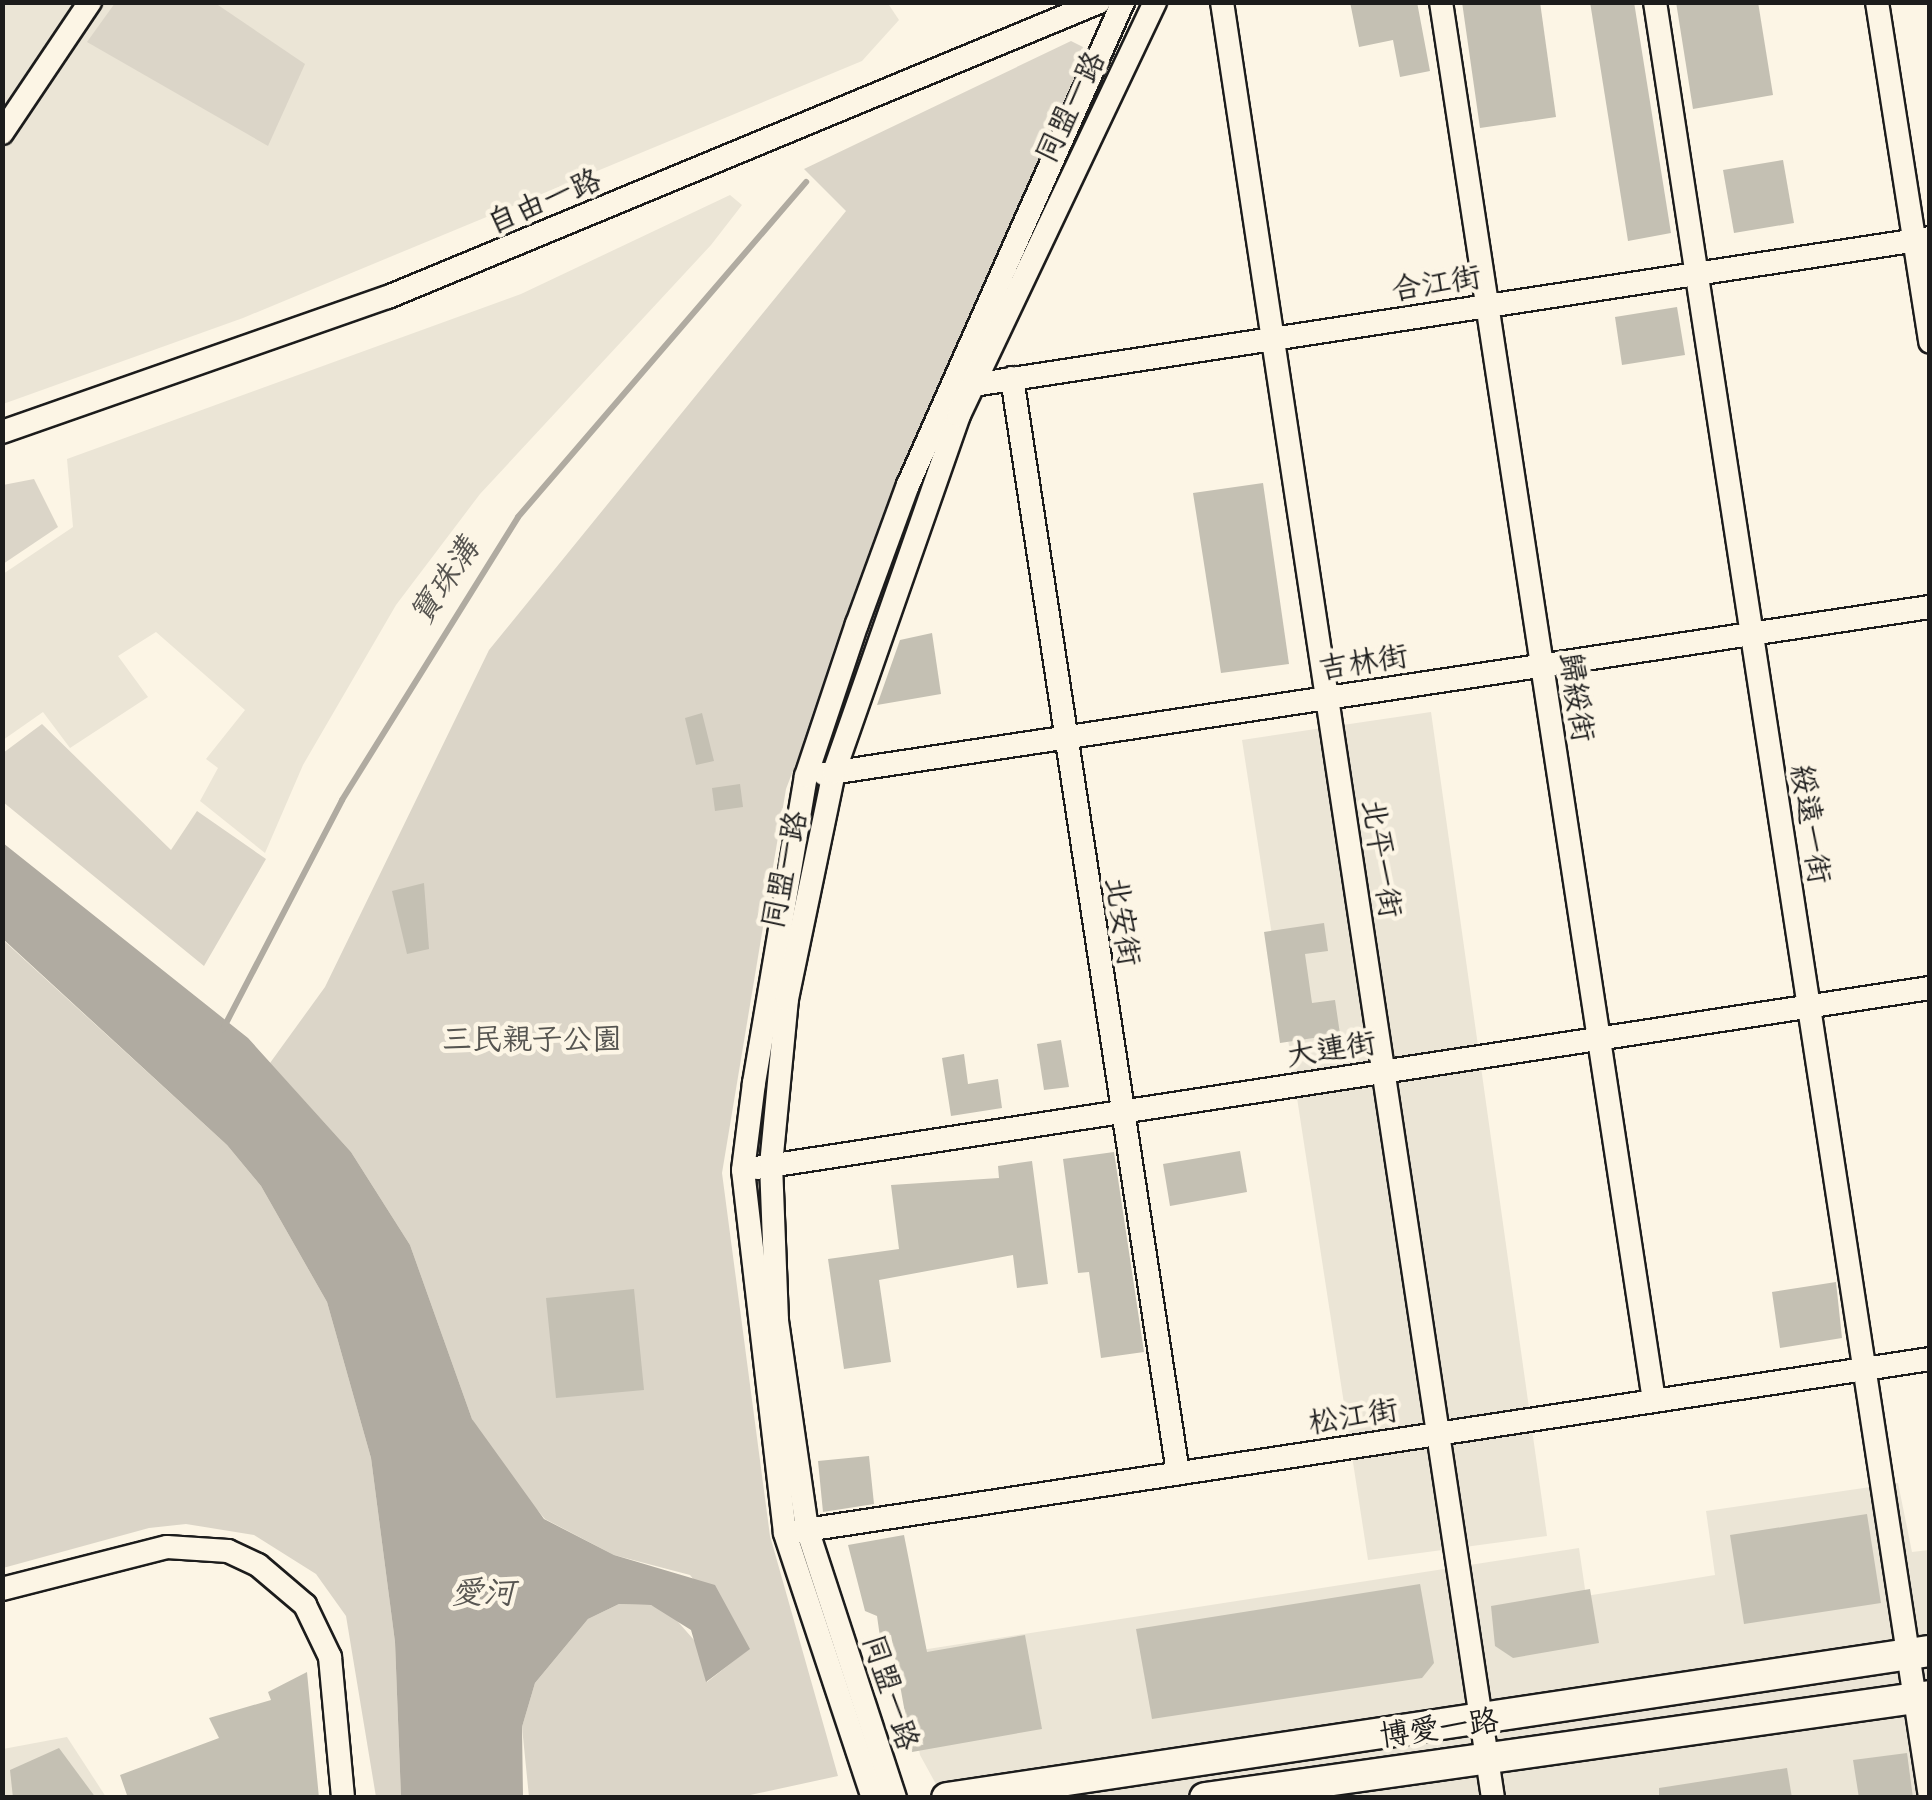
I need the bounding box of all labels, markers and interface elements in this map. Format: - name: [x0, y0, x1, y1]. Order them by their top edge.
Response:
- street label: 同盟一路: [1028, 45, 1112, 169]
- street label: 自由一路: [482, 161, 606, 241]
- street label: 合江街: [1389, 258, 1483, 308]
- water label: 寶珠溝: [401, 530, 487, 632]
- street label: 吉林街: [1316, 637, 1410, 687]
- street label: 歸綏街: [1552, 650, 1602, 744]
- street label: 綏遠一街: [1784, 762, 1838, 886]
- street label: 北平一街: [1355, 796, 1409, 920]
- street label: 同盟一路: [754, 808, 814, 932]
- street label: 北安街: [1098, 874, 1148, 968]
- park label: 三民親子公園: [442, 1021, 622, 1057]
- street label: 大連街: [1284, 1024, 1378, 1074]
- street label: 松江街: [1306, 1391, 1400, 1441]
- water label: 愛河: [451, 1573, 515, 1611]
- street label: 同盟一路: [855, 1629, 927, 1755]
- street label: 博愛一路: [1377, 1702, 1501, 1754]

